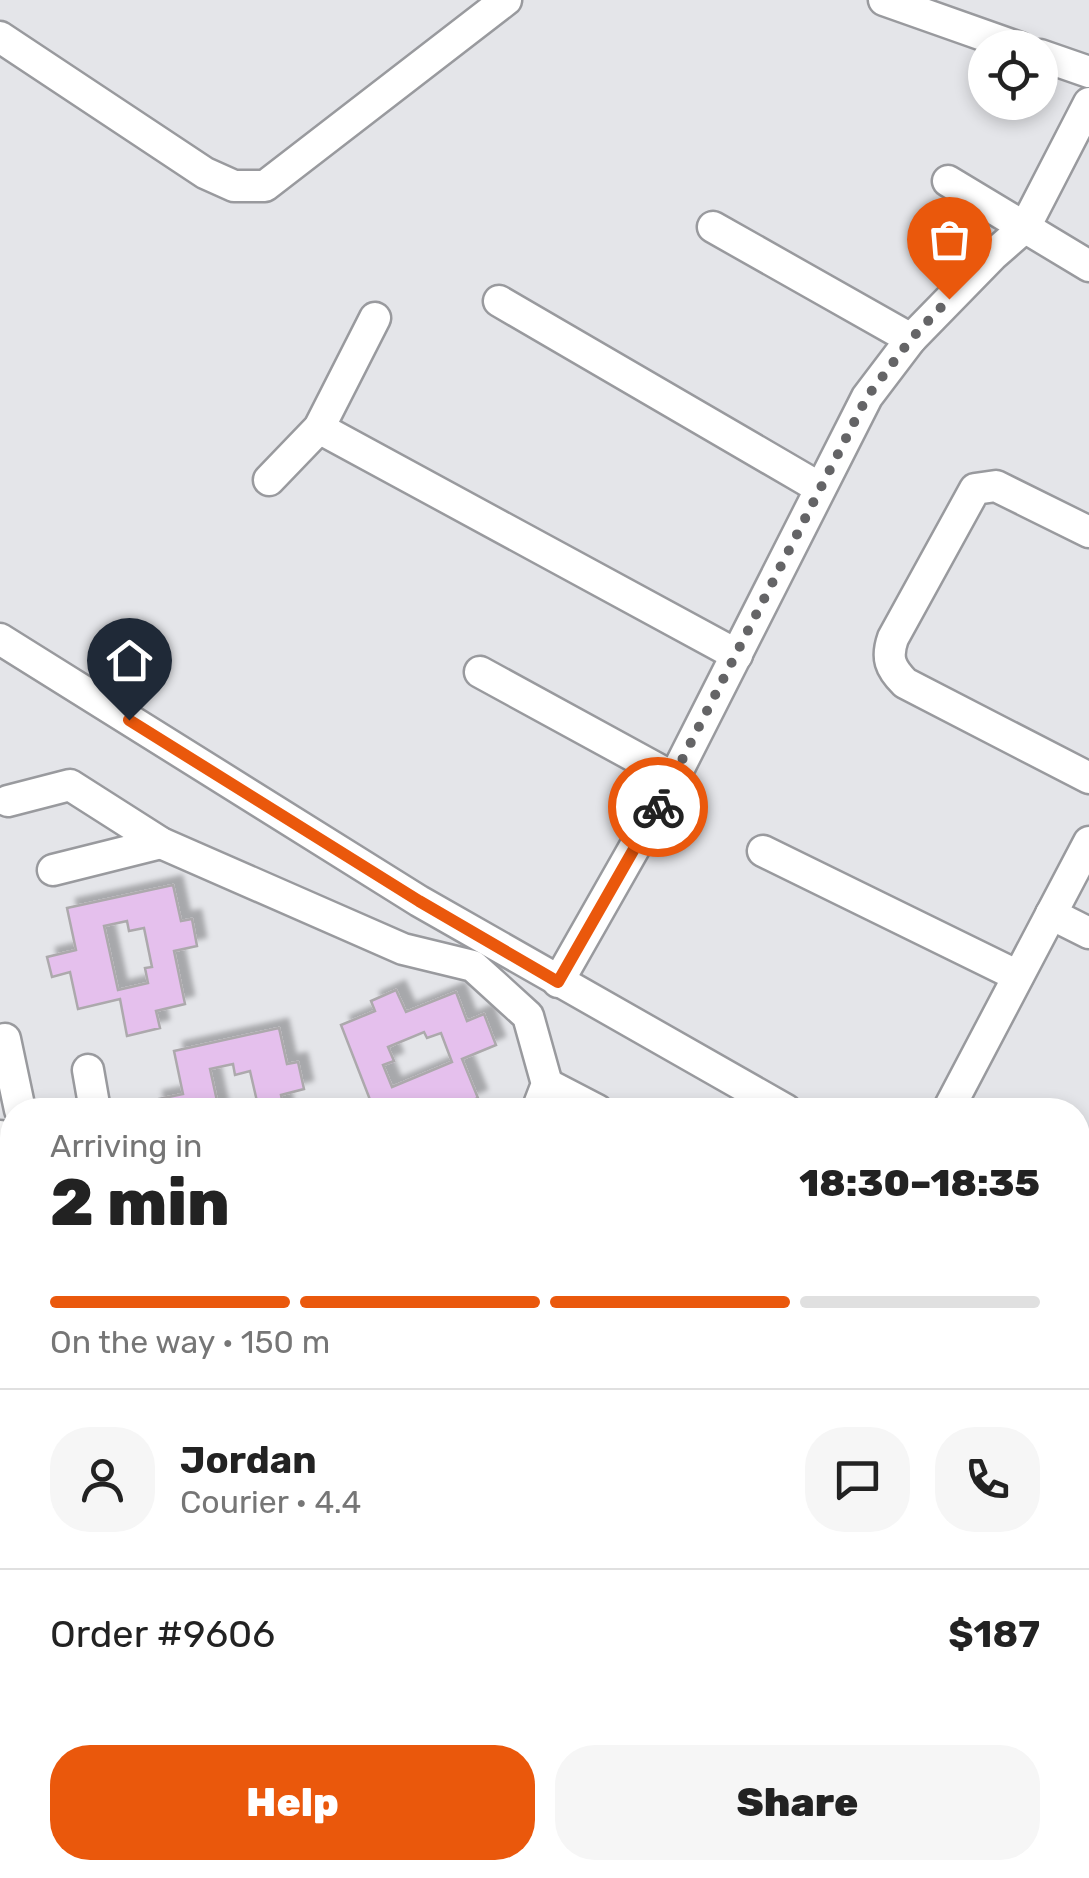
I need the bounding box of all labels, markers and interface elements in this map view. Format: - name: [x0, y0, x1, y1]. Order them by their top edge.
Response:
- map controls: [968, 30, 1058, 120]
- button: locate: [968, 30, 1058, 120]
- pin: [907, 197, 992, 300]
- icon: bag: [922, 212, 977, 267]
- pin: [87, 618, 172, 721]
- icon: home: [102, 633, 157, 688]
- courier: [608, 757, 708, 857]
- icon: bike: [631, 780, 686, 835]
- text: Arriving in: [50, 1127, 202, 1165]
- text: 18:30–18:35: [799, 1160, 1040, 1206]
- text: 2 min: [50, 1164, 230, 1241]
- text: On the way · 150 m: [50, 1323, 330, 1361]
- button: person: [50, 1427, 155, 1532]
- button: chat: [805, 1427, 910, 1532]
- button: phone: [935, 1427, 1040, 1532]
- text: Jordan: [180, 1437, 317, 1483]
- text: Courier · 4.4: [180, 1483, 361, 1521]
- text: Order #9606: [50, 1611, 275, 1657]
- text: $187: [948, 1611, 1040, 1657]
- button: Help: [50, 1745, 535, 1860]
- button: Share: [555, 1745, 1040, 1860]

